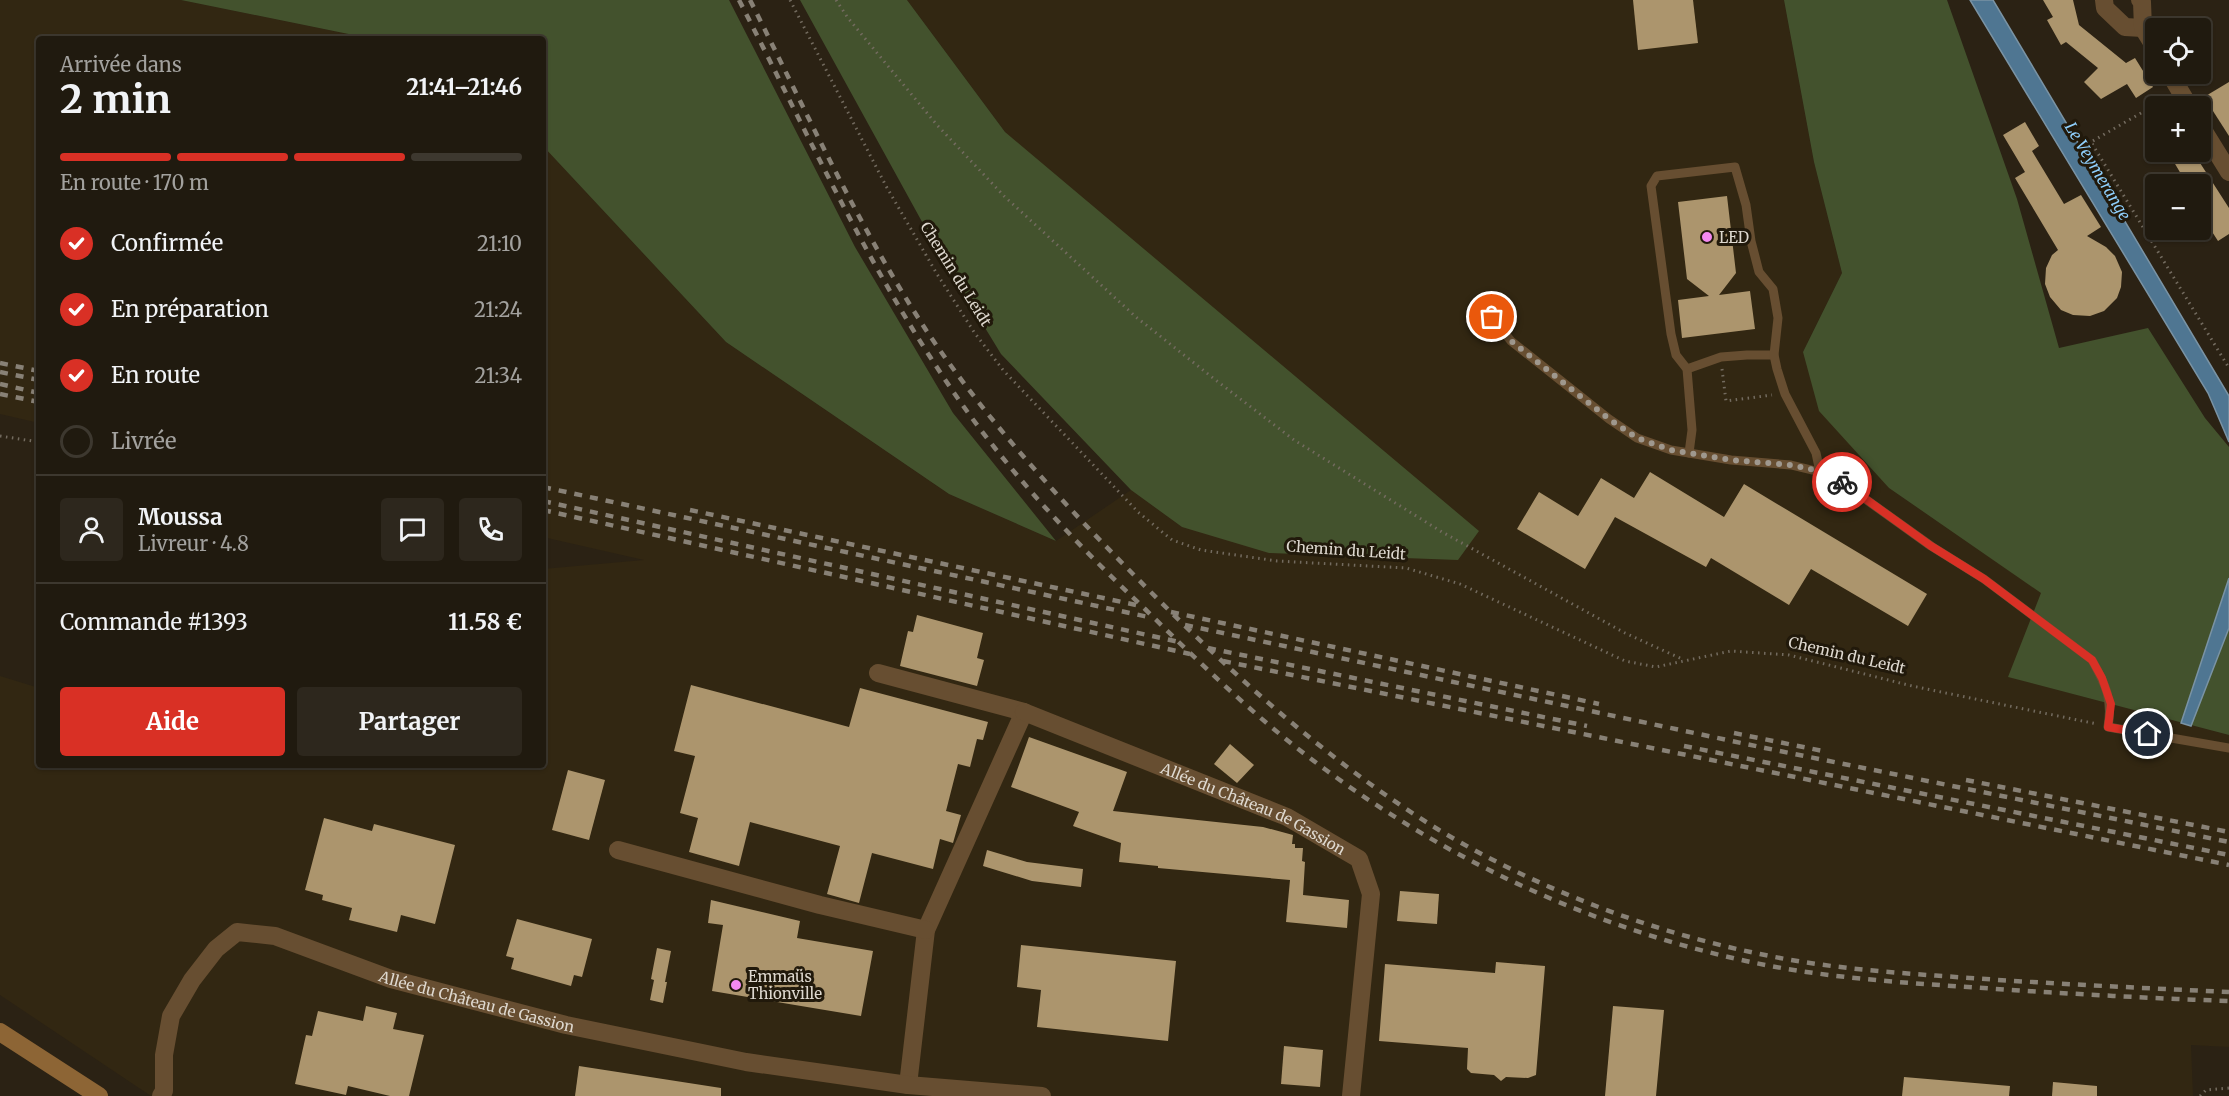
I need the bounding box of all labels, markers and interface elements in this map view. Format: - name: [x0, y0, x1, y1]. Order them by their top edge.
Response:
- map controls: [2145, 18, 2211, 240]
- button: locate: [2145, 18, 2211, 84]
- text: Arrivée dans: [60, 52, 182, 77]
- text: 21:41–21:46: [406, 73, 522, 101]
- text: 2 min: [60, 75, 171, 124]
- button: +: [2145, 96, 2211, 162]
- water label: Le Veymerange: [2061, 118, 2135, 224]
- text: En route · 170 m: [60, 170, 209, 195]
- button: −: [2145, 174, 2211, 240]
- street label: Chemin du Leidt: [916, 218, 996, 330]
- icon: check: [60, 227, 93, 260]
- place label: LED: [1719, 228, 1749, 247]
- text: Confirmée: [111, 229, 223, 257]
- marker: LED: [1700, 230, 1714, 244]
- text: 21:10: [477, 231, 522, 256]
- pin: [1466, 291, 1517, 342]
- icon: check: [60, 293, 93, 326]
- text: En préparation: [111, 295, 269, 323]
- text: 21:24: [474, 297, 522, 322]
- icon: bag: [1475, 300, 1508, 333]
- icon: check: [60, 359, 93, 392]
- text: En route: [111, 361, 200, 389]
- text: 21:34: [474, 363, 522, 388]
- text: Livrée: [111, 427, 177, 455]
- courier: [1812, 452, 1872, 512]
- icon: bike: [1826, 466, 1859, 499]
- button: person: [60, 498, 123, 561]
- button: chat: [381, 498, 444, 561]
- button: phone: [459, 498, 522, 561]
- text: Moussa: [138, 503, 223, 531]
- text: Livreur · 4.8: [138, 531, 249, 556]
- street label: Chemin du Leidt: [1286, 536, 1406, 564]
- text: Commande #1393: [60, 608, 248, 636]
- text: 11.58 €: [448, 608, 522, 636]
- street label: Chemin du Leidt: [1787, 632, 1908, 678]
- button: Aide: [60, 687, 285, 756]
- button: Partager: [297, 687, 522, 756]
- pin: [2122, 708, 2173, 759]
- icon: home: [2131, 717, 2164, 750]
- street label: Allée du Château de Gassion: [1157, 758, 1349, 859]
- street label: Allée du Château de Gassion: [376, 966, 576, 1036]
- place label: Emmaüs Thionville: [748, 967, 822, 1003]
- marker: Emmaüs Thionville: [729, 978, 743, 992]

